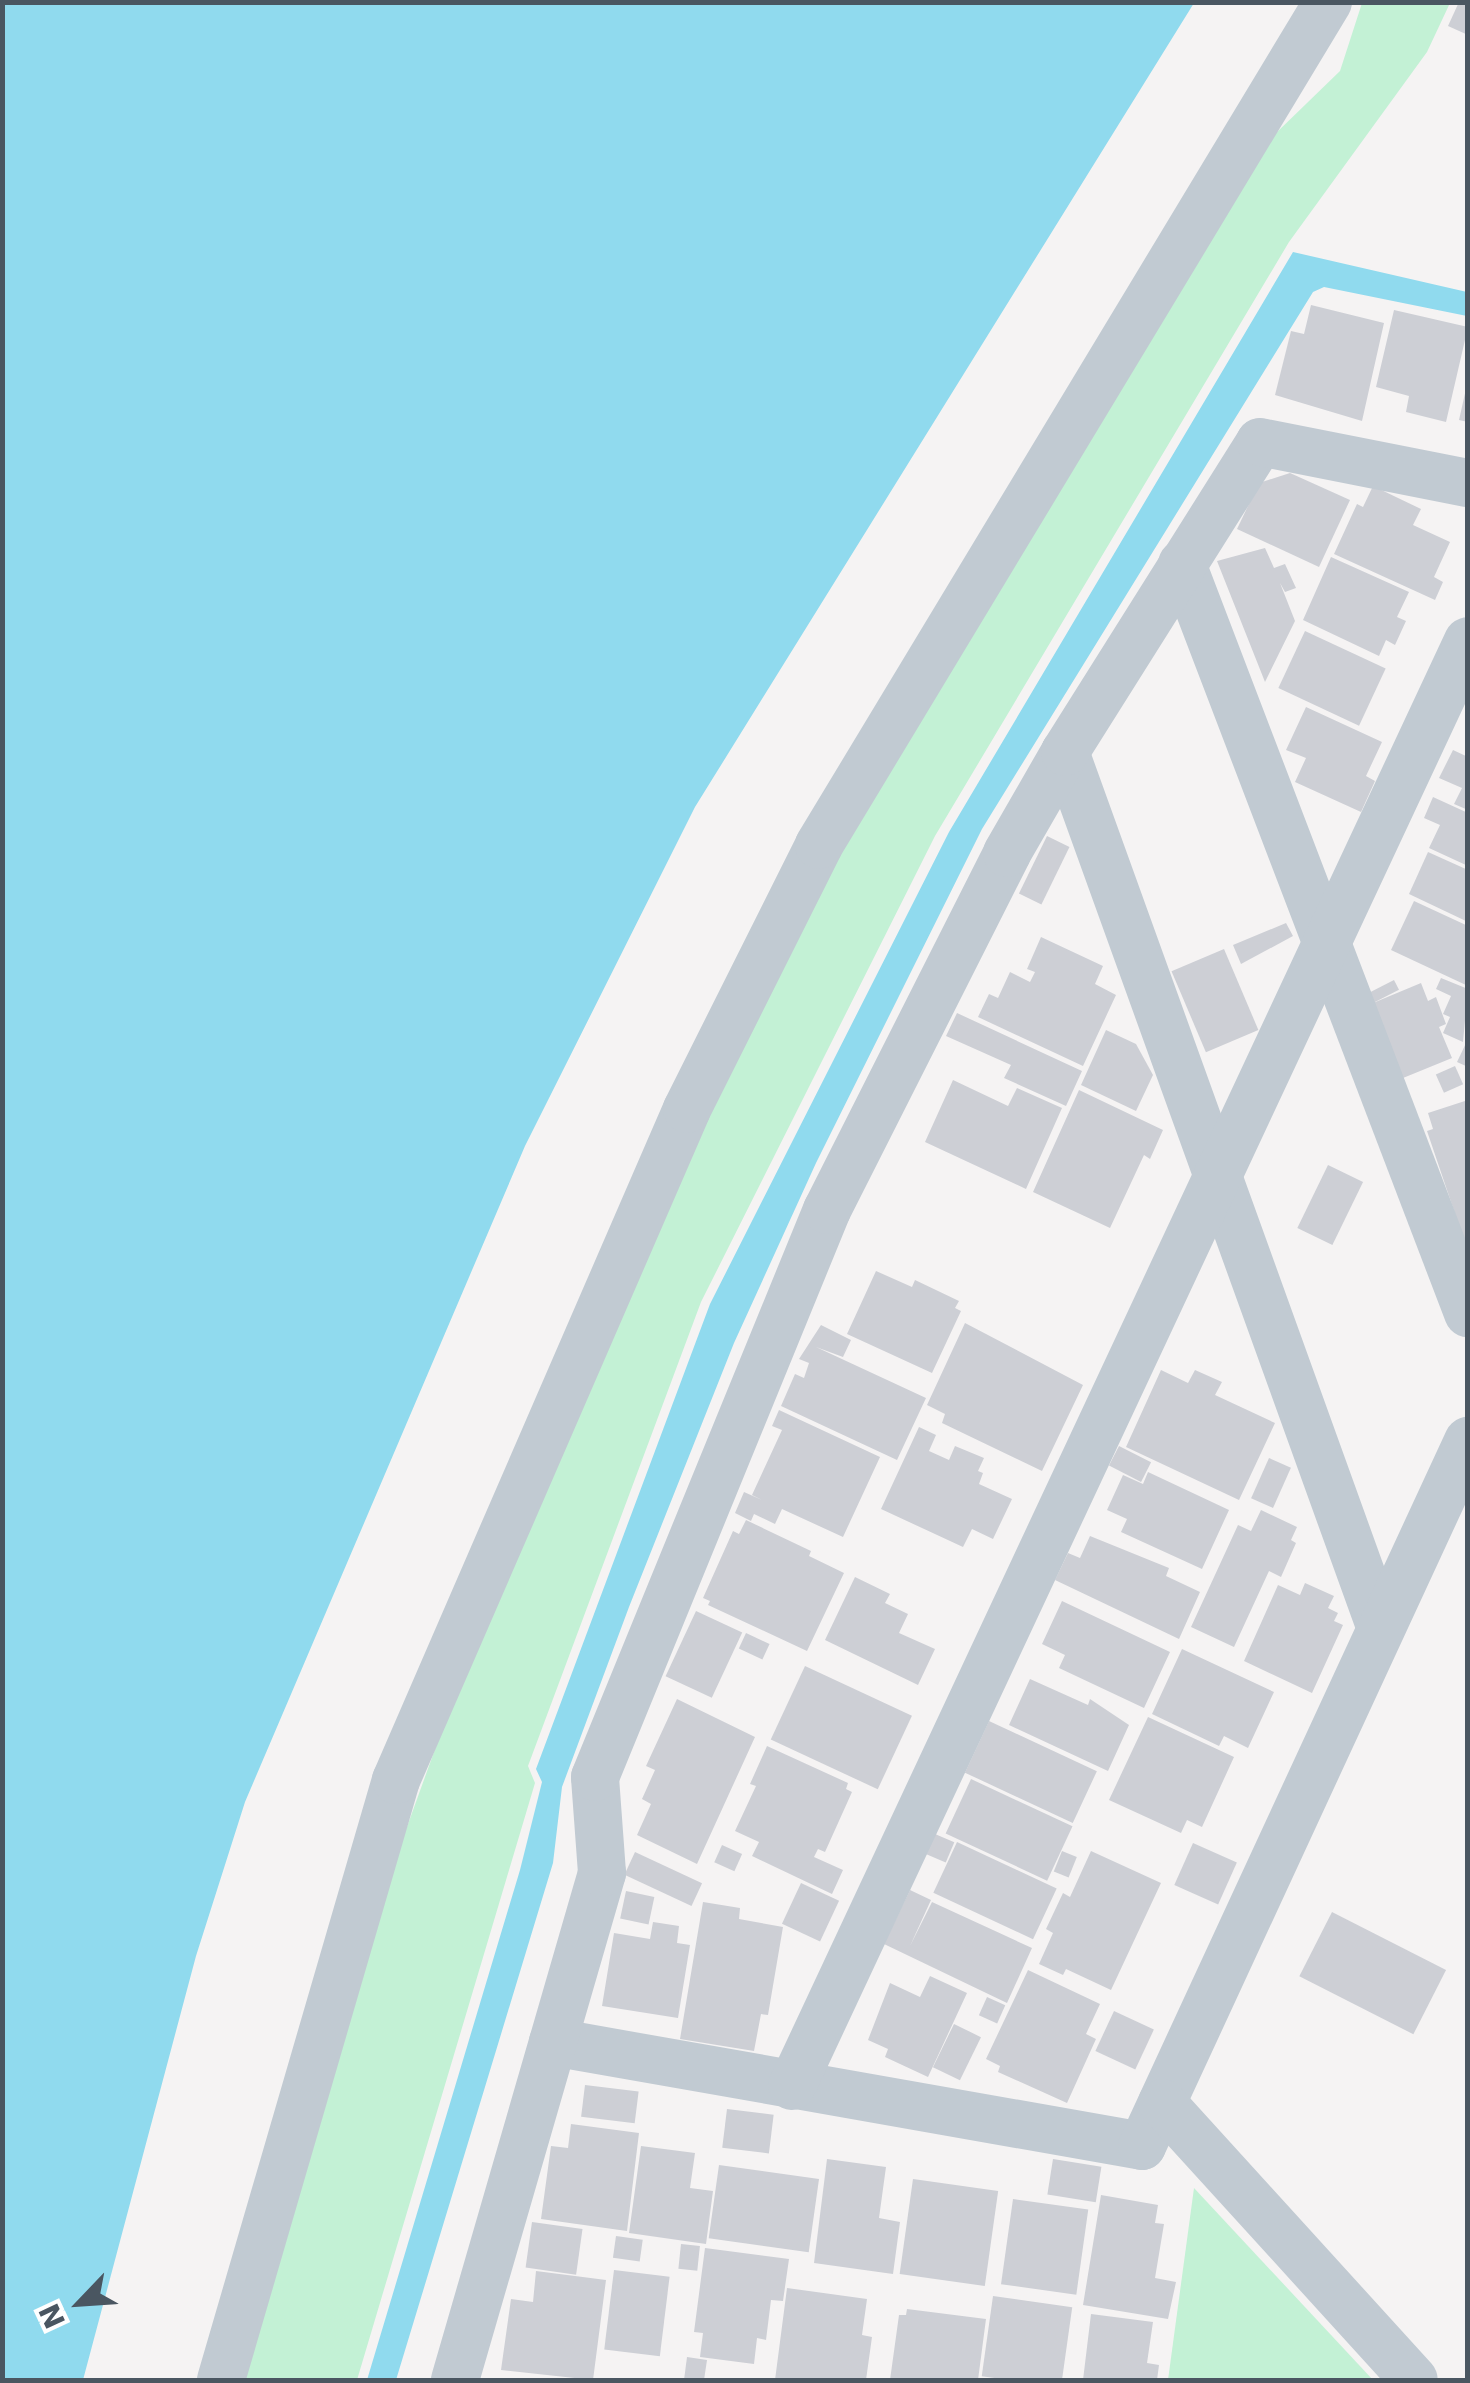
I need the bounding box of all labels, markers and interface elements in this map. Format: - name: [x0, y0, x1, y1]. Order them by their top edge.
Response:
- north arrow: [30, 2253, 130, 2353]
- text: N: [32, 2298, 72, 2333]

